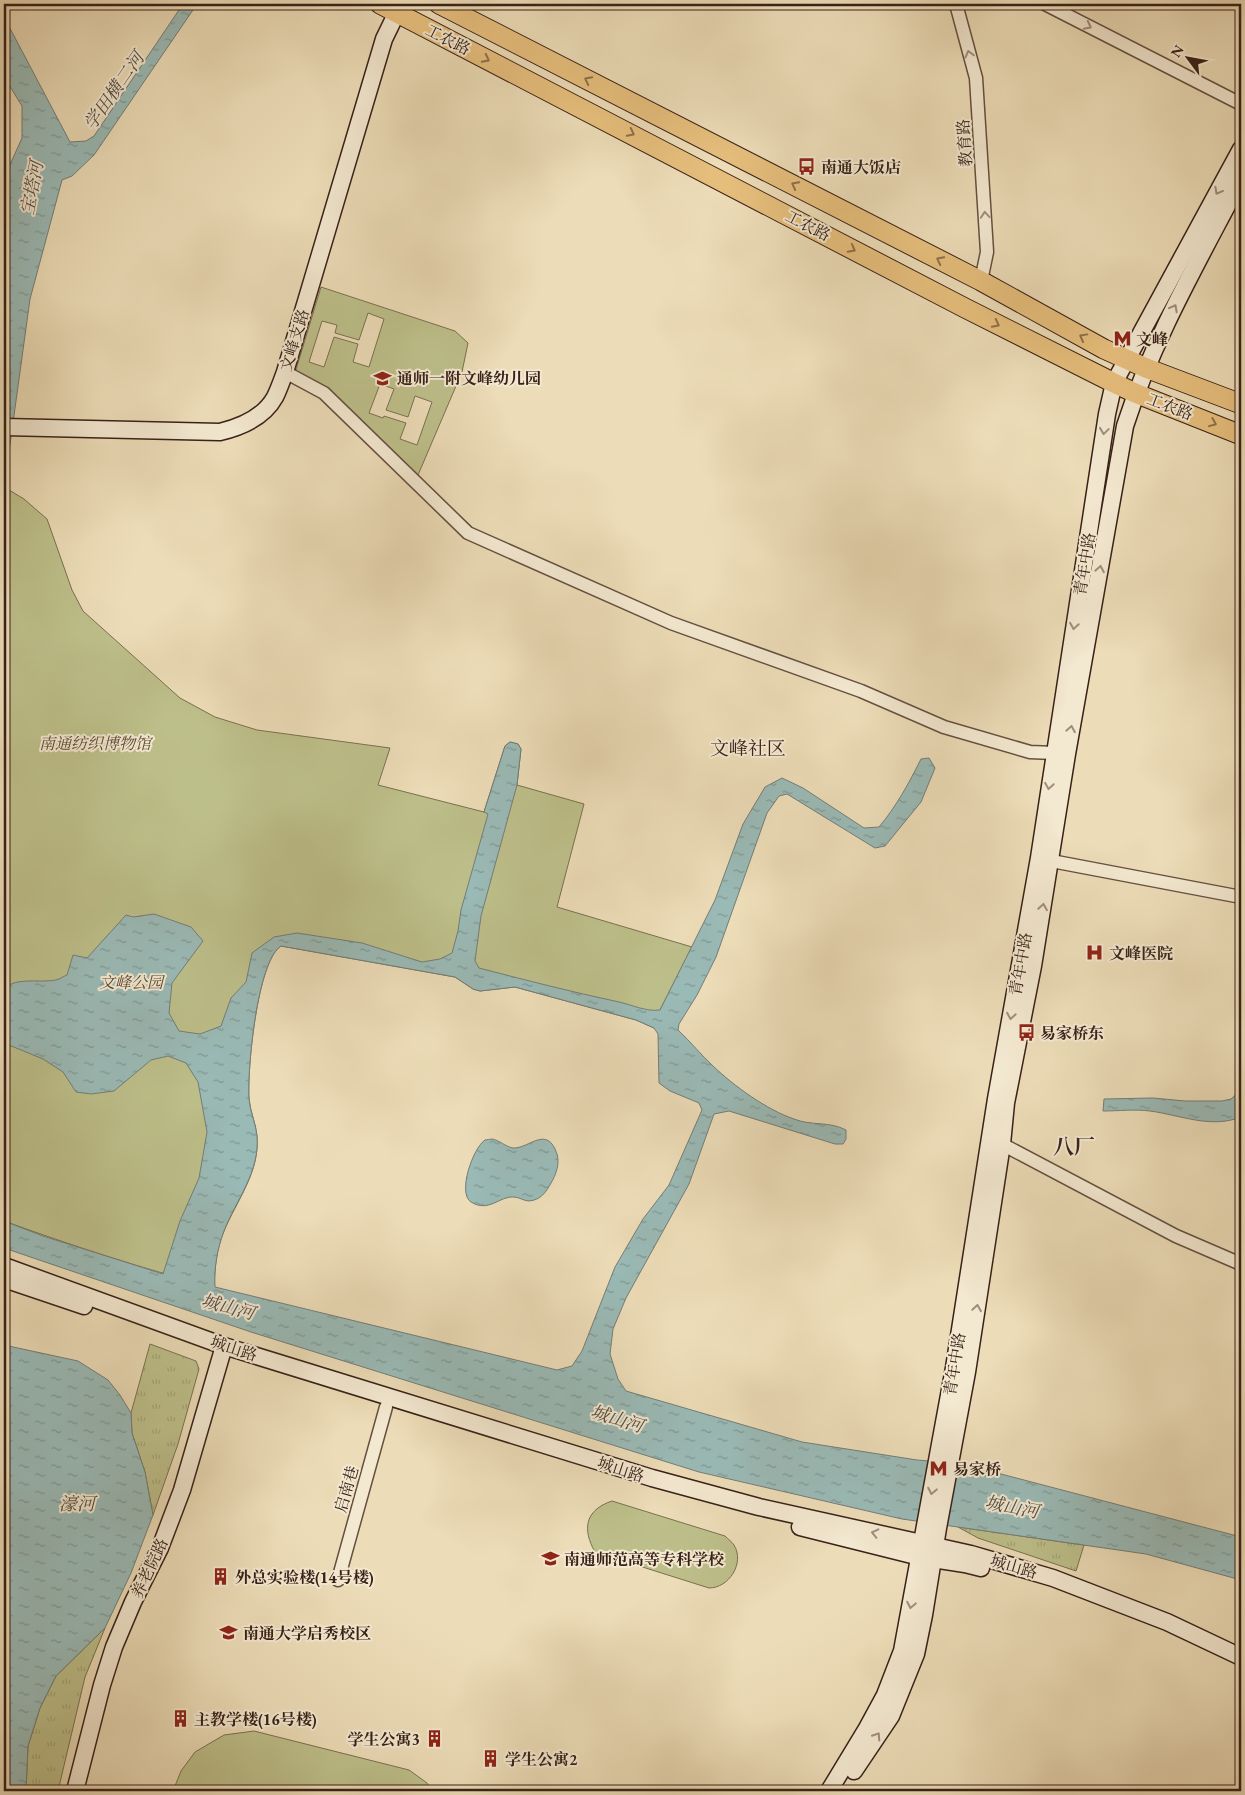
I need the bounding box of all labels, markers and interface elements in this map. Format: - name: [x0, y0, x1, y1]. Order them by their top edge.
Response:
- street label: 工农路: [422, 19, 474, 60]
- one-way arrow: [1083, 20, 1092, 30]
- north arrow: [1162, 32, 1212, 82]
- text: N: [1166, 41, 1188, 61]
- water label: 学田横二河: [78, 45, 151, 134]
- one-way arrow: [965, 51, 975, 59]
- one-way arrow: [481, 53, 490, 63]
- one-way arrow: [584, 76, 593, 86]
- street label: 教育路: [952, 118, 977, 168]
- one-way arrow: [625, 127, 634, 137]
- water label: 宝塔河: [15, 156, 49, 217]
- bus stop icon: 南通大饭店: [797, 157, 817, 177]
- place label: 南通大饭店: [821, 157, 901, 178]
- one-way arrow: [792, 181, 801, 191]
- one-way arrow: [1214, 186, 1224, 195]
- street label: 工农路: [782, 205, 834, 246]
- one-way arrow: [980, 211, 991, 219]
- one-way arrow: [847, 243, 856, 253]
- one-way arrow: [936, 256, 945, 266]
- one-way arrow: [1168, 304, 1178, 313]
- street label: 文峰支路: [275, 306, 314, 374]
- one-way arrow: [991, 318, 1000, 328]
- metro station icon: 文峰: [1112, 329, 1132, 349]
- place label: 文峰: [1136, 329, 1168, 350]
- one-way arrow: [1079, 333, 1088, 343]
- school or university icon: 通师一附文峰幼儿园: [373, 368, 393, 388]
- place label: 通师一附文峰幼儿园: [397, 368, 541, 389]
- street label: 工农路: [1144, 388, 1196, 425]
- one-way arrow: [1208, 417, 1217, 428]
- one-way arrow: [1099, 427, 1110, 435]
- street label: 青年中路: [1069, 531, 1100, 597]
- one-way arrow: [1095, 565, 1105, 573]
- one-way arrow: [1070, 621, 1080, 630]
- one-way arrow: [1066, 724, 1076, 733]
- park label: 南通纺织博物馆: [39, 733, 154, 754]
- district label: 文峰社区: [710, 736, 786, 761]
- one-way arrow: [1045, 782, 1055, 791]
- one-way arrow: [1037, 902, 1047, 911]
- street label: 青年中路: [1005, 931, 1036, 997]
- hospital icon: 文峰医院: [1085, 943, 1105, 963]
- place label: 文峰医院: [1109, 943, 1173, 964]
- park label: 文峰公园: [99, 972, 166, 993]
- one-way arrow: [1006, 1011, 1016, 1020]
- bus stop icon: 易家桥东: [1016, 1023, 1036, 1043]
- place label: 易家桥东: [1040, 1023, 1104, 1044]
- district label: 八厂: [1053, 1133, 1095, 1160]
- water label: 城山河: [199, 1288, 260, 1325]
- one-way arrow: [971, 1304, 981, 1313]
- street label: 城山路: [208, 1331, 260, 1366]
- street label: 青年中路: [939, 1331, 970, 1397]
- water label: 城山河: [588, 1400, 649, 1438]
- street label: 城山路: [595, 1452, 647, 1487]
- metro station icon: 易家桥: [929, 1459, 949, 1479]
- place label: 易家桥: [953, 1459, 1001, 1480]
- street label: 启南巷: [330, 1463, 363, 1515]
- one-way arrow: [927, 1486, 938, 1495]
- water label: 城山河: [983, 1490, 1044, 1524]
- water label: 濠河: [59, 1492, 98, 1515]
- one-way arrow: [870, 1528, 879, 1539]
- street label: 养老院路: [126, 1535, 172, 1602]
- school or university icon: 南通师范高等专科学校: [540, 1549, 560, 1569]
- place label: 南通师范高等专科学校: [564, 1549, 724, 1570]
- street label: 城山路: [988, 1550, 1040, 1583]
- building icon: 外总实验楼(14号楼): [211, 1567, 231, 1587]
- place label: 外总实验楼(14号楼): [235, 1567, 374, 1588]
- one-way arrow: [906, 1601, 917, 1610]
- school or university icon: 南通大学启秀校区: [219, 1623, 239, 1643]
- place label: 南通大学启秀校区: [243, 1623, 371, 1644]
- building icon: 主教学楼(16号楼): [170, 1709, 190, 1729]
- place label: 主教学楼(16号楼): [194, 1709, 317, 1730]
- place label: 学生公寓3: [348, 1729, 420, 1750]
- building icon: 学生公寓3: [424, 1729, 444, 1749]
- one-way arrow: [871, 1732, 880, 1742]
- building icon: 学生公寓2: [481, 1749, 501, 1769]
- place label: 学生公寓2: [505, 1749, 578, 1770]

